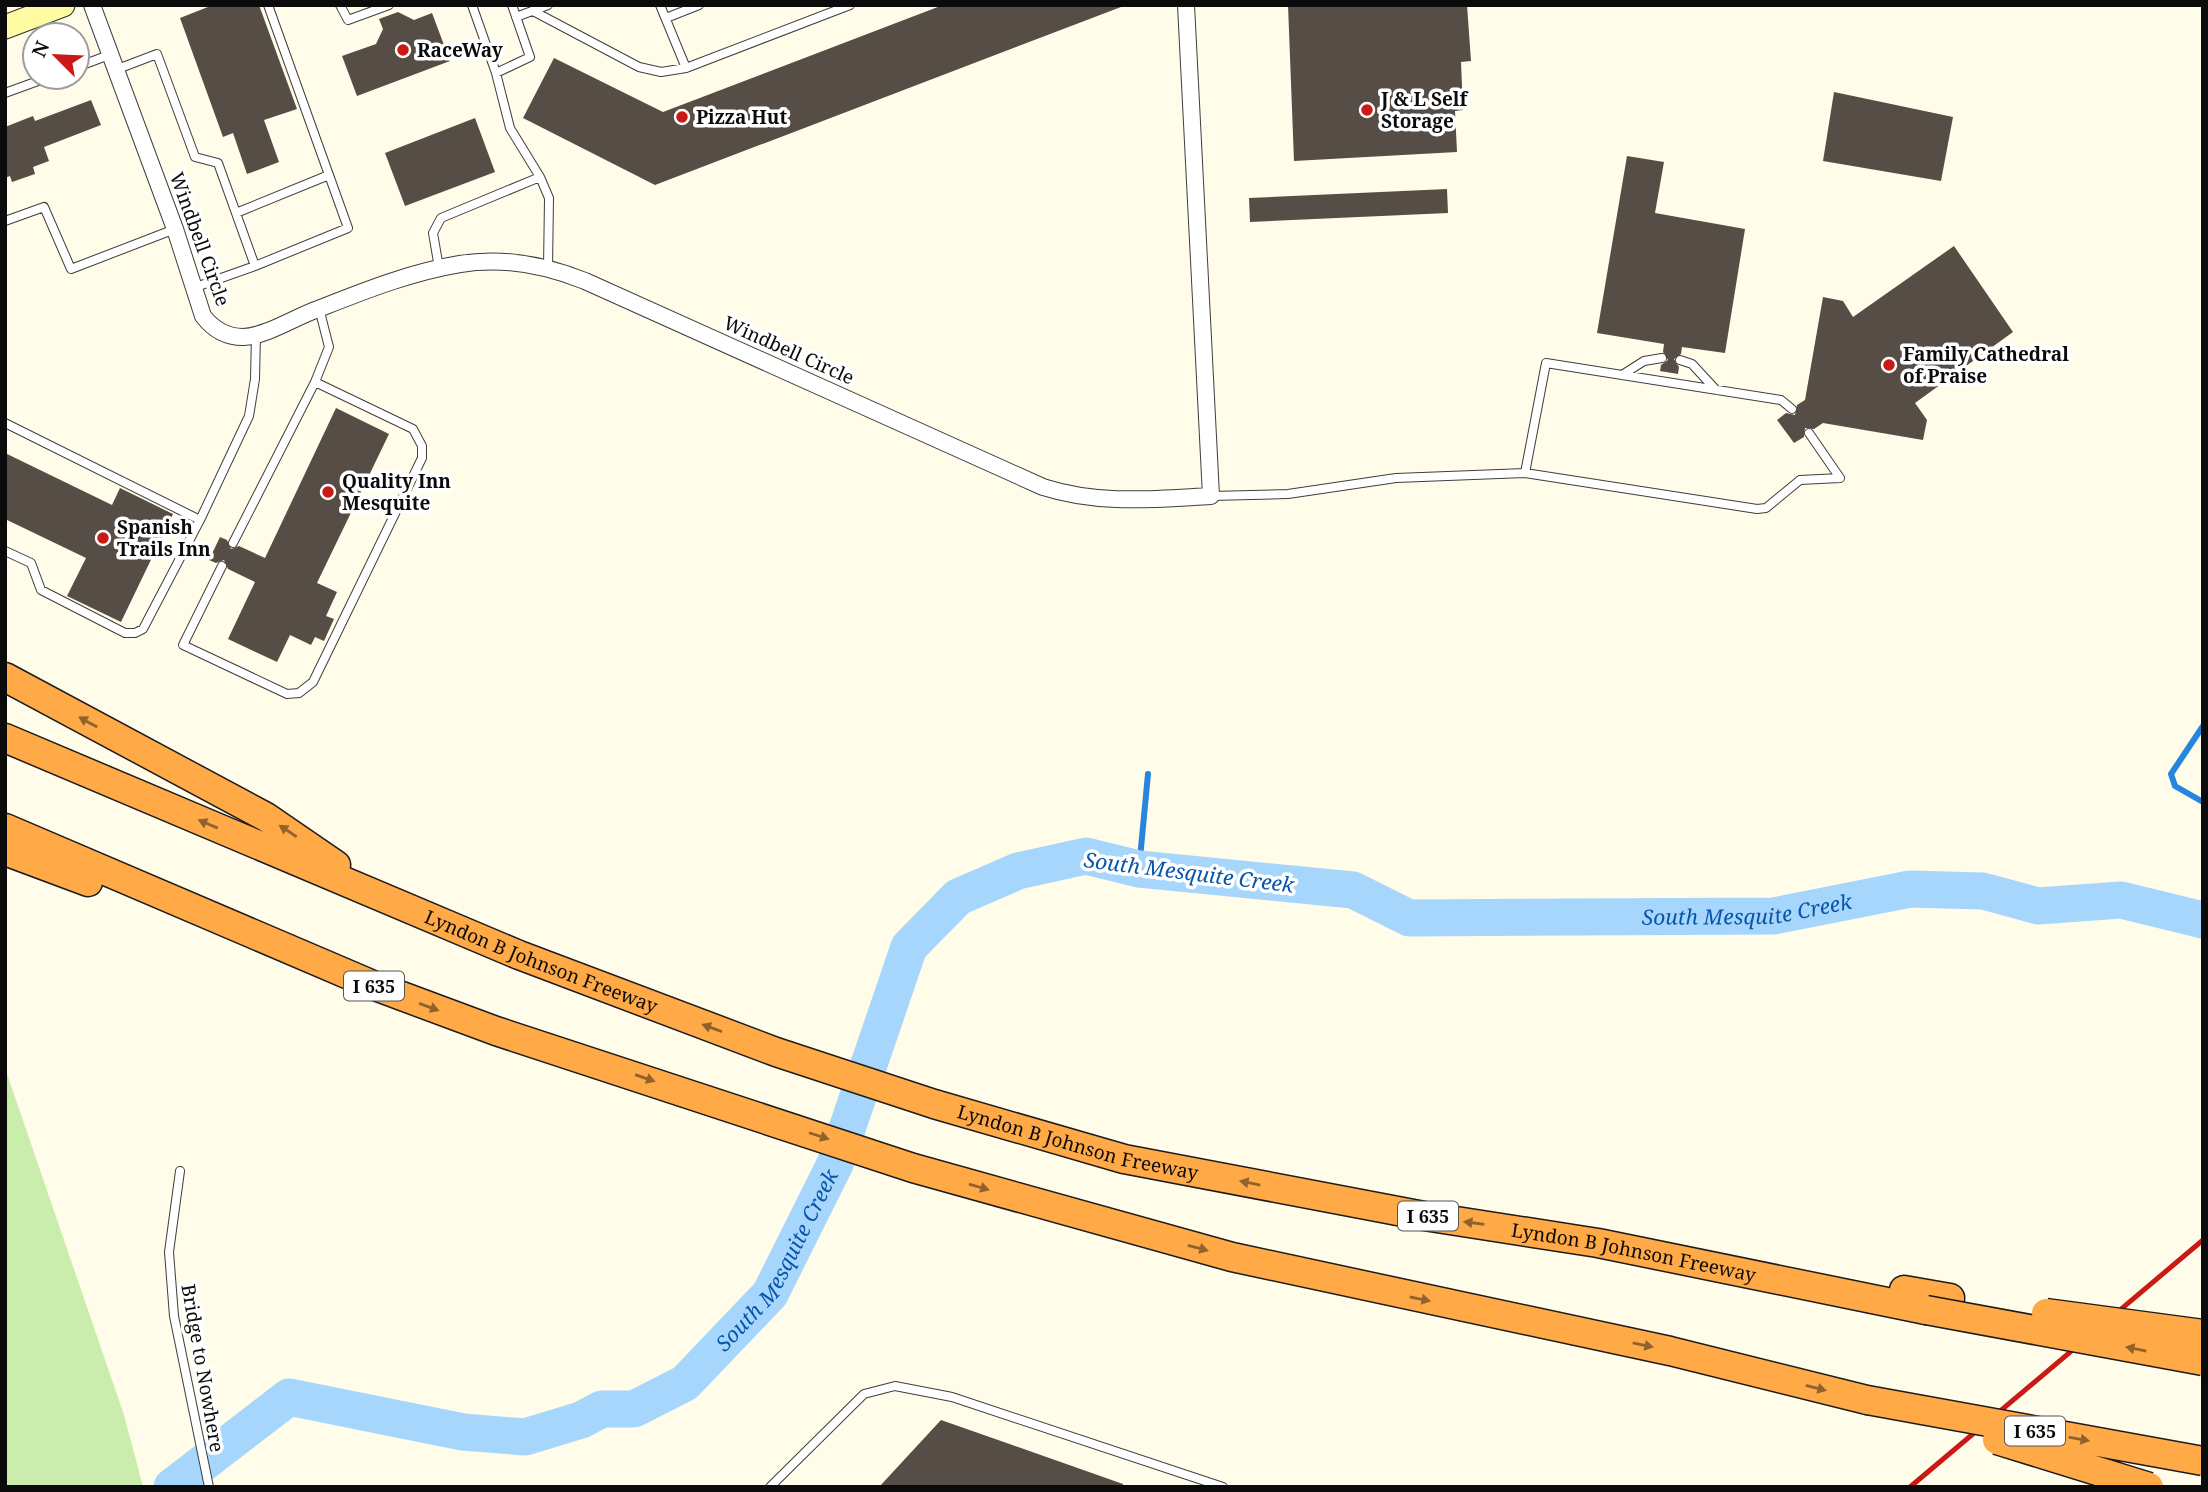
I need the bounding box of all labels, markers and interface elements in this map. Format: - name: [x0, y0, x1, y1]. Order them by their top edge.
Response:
- north arrow: [21, 21, 91, 91]
- text: N: [26, 37, 55, 61]
- place label: RaceWay: [417, 37, 503, 63]
- marker: RaceWay: [395, 42, 411, 58]
- place label: J & L Self Storage: [1380, 86, 1470, 134]
- marker: J & L Self Storage: [1359, 102, 1375, 118]
- place label: Pizza Hut: [696, 104, 787, 130]
- marker: Pizza Hut: [674, 109, 690, 125]
- street label: Windbell Circle: [164, 169, 236, 309]
- street label: Windbell Circle: [720, 310, 858, 390]
- place label: Family Cathedral of Praise: [1903, 341, 2069, 389]
- marker: Family Cathedral of Praise: [1881, 357, 1897, 373]
- place label: Quality Inn Mesquite: [342, 468, 451, 516]
- marker: Quality Inn Mesquite: [320, 484, 336, 500]
- place label: Spanish Trails Inn: [117, 514, 211, 562]
- marker: Spanish Trails Inn: [95, 530, 111, 546]
- one-way arrow: [78, 717, 98, 728]
- one-way arrow: [198, 818, 219, 829]
- one-way arrow: [278, 825, 298, 838]
- water label: South Mesquite Creek: [1083, 845, 1297, 899]
- water label: South Mesquite Creek: [1642, 887, 1855, 931]
- street label: Lyndon B Johnson Freeway: [421, 904, 662, 1019]
- road number: I 635: [344, 972, 404, 1001]
- one-way arrow: [419, 1001, 440, 1012]
- one-way arrow: [701, 1022, 722, 1033]
- one-way arrow: [635, 1073, 656, 1084]
- street label: Lyndon B Johnson Freeway: [954, 1098, 1201, 1186]
- one-way arrow: [808, 1132, 829, 1142]
- water label: South Mesquite Creek: [709, 1164, 845, 1357]
- one-way arrow: [1239, 1177, 1261, 1188]
- one-way arrow: [968, 1182, 990, 1193]
- road number: I 635: [1398, 1202, 1458, 1231]
- one-way arrow: [1463, 1217, 1485, 1228]
- street label: Lyndon B Johnson Freeway: [1510, 1217, 1759, 1288]
- one-way arrow: [1187, 1243, 1209, 1254]
- street label: Bridge to Nowhere: [175, 1282, 231, 1454]
- one-way arrow: [1409, 1294, 1431, 1305]
- one-way arrow: [1632, 1340, 1654, 1351]
- one-way arrow: [2125, 1343, 2147, 1354]
- one-way arrow: [1805, 1383, 1827, 1394]
- road number: I 635: [2005, 1416, 2065, 1446]
- one-way arrow: [2068, 1434, 2090, 1445]

